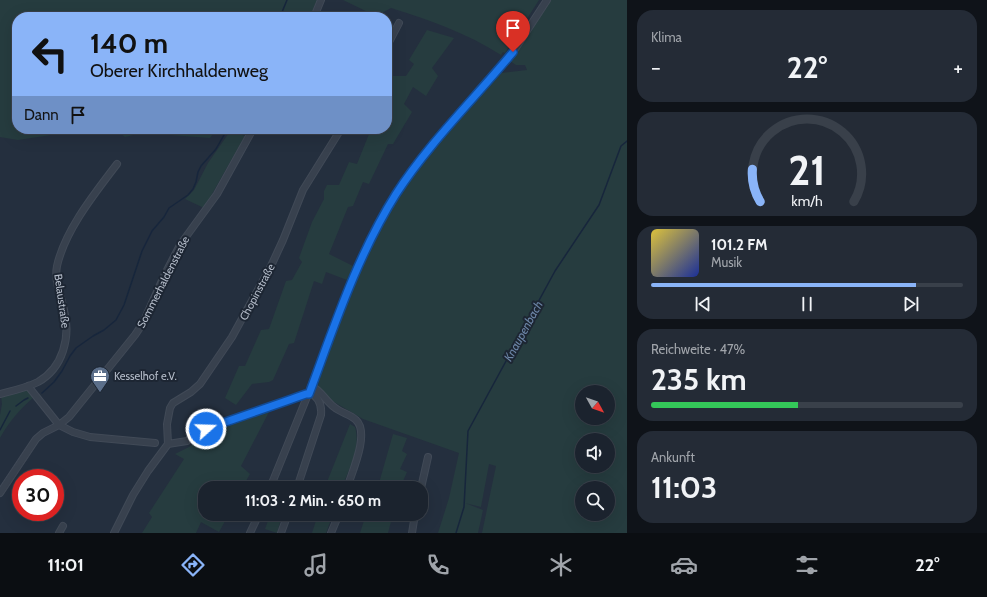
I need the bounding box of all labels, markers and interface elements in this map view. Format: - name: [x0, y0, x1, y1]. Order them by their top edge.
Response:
- pin: [496, 11, 530, 52]
- icon: arrive: [502, 17, 524, 39]
- text: 140 m: [90, 26, 168, 60]
- icon: left: [24, 28, 76, 80]
- text: Klima: [651, 29, 682, 45]
- text: 22°: [787, 49, 827, 86]
- text: −: [651, 54, 661, 81]
- text: +: [953, 54, 963, 81]
- text: Oberer Kirchhaldenweg: [90, 60, 268, 82]
- icon: arrive: [67, 104, 89, 126]
- text: Dann: [24, 106, 59, 124]
- text: 21: [788, 145, 826, 195]
- text: km/h: [791, 192, 823, 210]
- street label: Sommerhaldenstraße: [134, 233, 192, 330]
- text: 101.2 FM: [711, 236, 767, 254]
- text: Musik: [711, 254, 742, 270]
- street label: Chopinstraße: [236, 261, 278, 323]
- street label: Belaustraße: [51, 273, 73, 329]
- icon: previous: [692, 293, 714, 315]
- icon: pause: [796, 293, 818, 315]
- icon: next: [900, 293, 922, 315]
- water label: Knaupenbach: [500, 298, 546, 364]
- text: Reichweite · 47%: [651, 341, 745, 357]
- text: 235 km: [651, 361, 747, 398]
- office icon: Kesselhof e.V.: [89, 365, 111, 393]
- place label: Kesselhof e.V.: [114, 369, 177, 383]
- north arrow: [575, 385, 615, 425]
- map controls: [575, 385, 615, 521]
- position arrow: [185, 408, 227, 450]
- button: sound: [575, 433, 615, 473]
- text: Ankunft: [651, 449, 695, 465]
- speed limit sign: 30: [12, 469, 64, 521]
- text: 11:03: [651, 469, 717, 506]
- button: search: [575, 481, 615, 521]
- text: 11:03 · 2 Min. · 650 m: [245, 492, 381, 510]
- icon: directions: [179, 551, 207, 579]
- icon: music: [302, 551, 330, 579]
- icon: phone: [424, 551, 452, 579]
- icon: climate: [547, 551, 575, 579]
- icon: car: [670, 551, 698, 579]
- icon: filters: [793, 551, 821, 579]
- text: 11:01: [47, 554, 84, 576]
- text: 22°: [915, 554, 940, 576]

